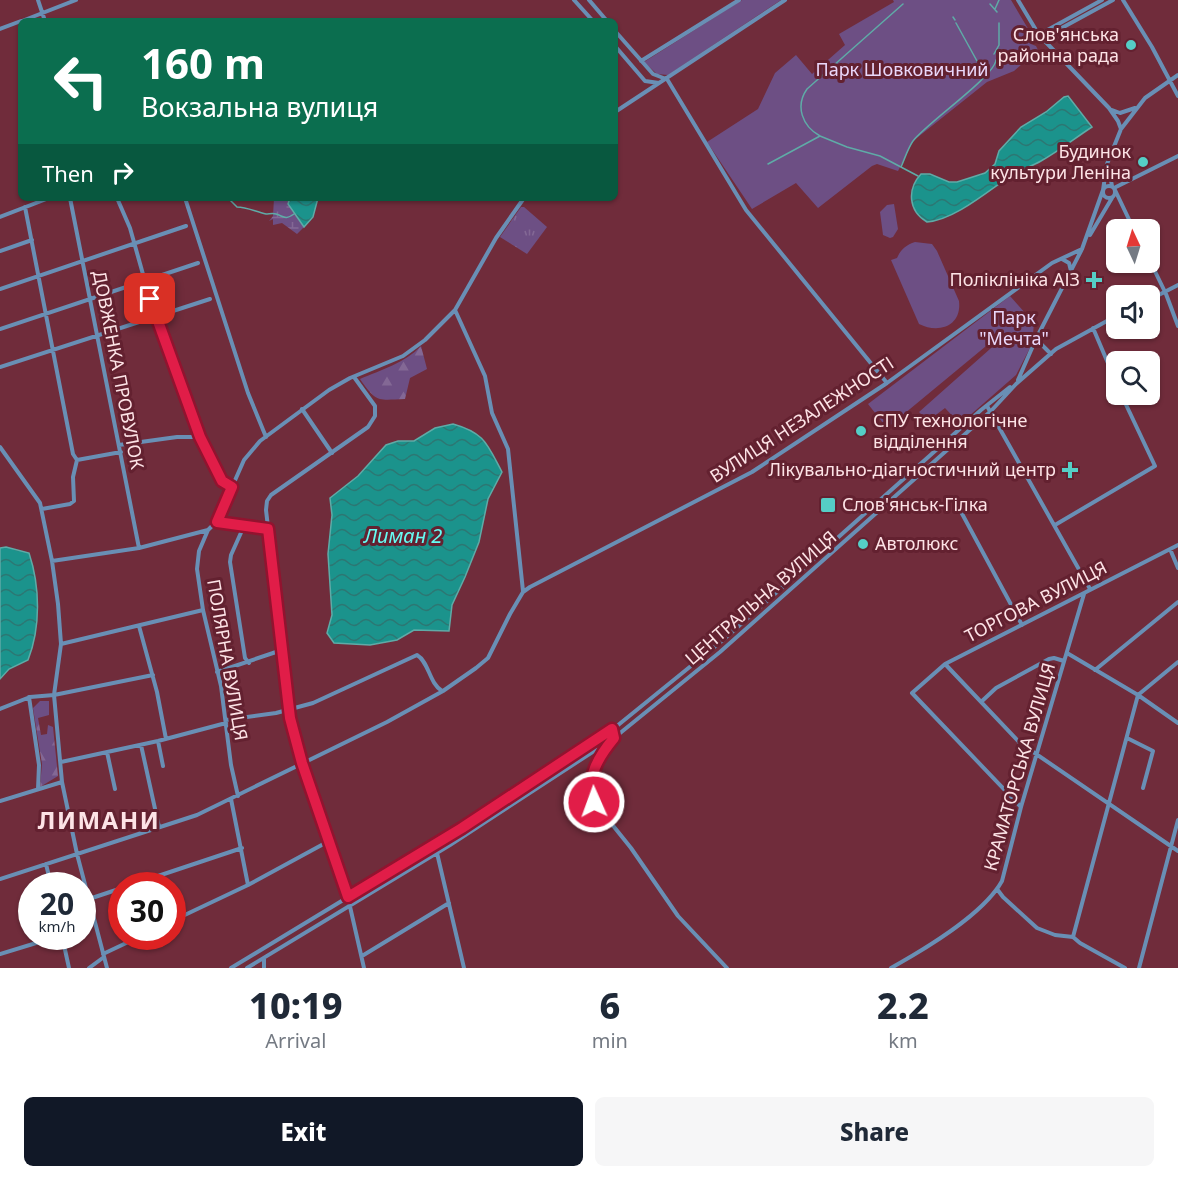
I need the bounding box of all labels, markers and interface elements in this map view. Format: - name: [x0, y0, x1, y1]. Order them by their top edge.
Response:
- place label: Слов'янська районна рада: [998, 22, 1119, 67]
- text: 160 m: [141, 34, 265, 91]
- marker: Слов'янська районна рада: [1124, 38, 1138, 52]
- icon: left: [42, 42, 120, 120]
- park label: Парк Шовковичний: [815, 57, 989, 81]
- text: Вокзальна вулиця: [141, 88, 378, 125]
- place label: Будинок культури Леніна: [990, 139, 1131, 184]
- marker: Будинок культури Леніна: [1136, 155, 1150, 169]
- icon: right: [106, 156, 139, 189]
- text: Then: [42, 158, 94, 188]
- north arrow: [1106, 219, 1160, 273]
- map controls: [1106, 219, 1160, 405]
- place label: Поліклініка АІЗ: [950, 267, 1080, 291]
- street label: ДОВЖЕНКА ПРОВУЛОК: [88, 268, 150, 472]
- marker: Поліклініка АІЗ: [1085, 271, 1103, 289]
- pin: [124, 273, 175, 324]
- icon: arrive: [133, 282, 166, 315]
- button: sound: [1106, 285, 1160, 339]
- park label: Парк "Мечта": [979, 305, 1049, 350]
- street label: ВУЛИЦЯ НЕЗАЛЕЖНОСТІ: [705, 351, 898, 488]
- button: search: [1106, 351, 1160, 405]
- place label: СПУ технологічне відділення: [873, 408, 1028, 453]
- marker: СПУ технологічне відділення: [854, 424, 868, 438]
- place label: Лікувально-діагностичний центр: [768, 457, 1056, 481]
- marker: Лікувально-діагностичний центр: [1061, 461, 1079, 479]
- place label: Слов'янськ-Гілка: [842, 492, 988, 516]
- marker: Слов'янськ-Гілка: [819, 496, 837, 514]
- water label: Лиман 2: [363, 522, 442, 549]
- street label: ЦЕНТРАЛЬНА ВУЛИЦЯ: [680, 525, 841, 670]
- place label: Автолюкс: [875, 531, 958, 555]
- marker: Автолюкс: [856, 537, 870, 551]
- street label: ТОРГОВА ВУЛИЦЯ: [960, 555, 1111, 647]
- street label: ПОЛЯРНА ВУЛИЦЯ: [202, 577, 254, 742]
- street label: КРАМАТОРСЬКА ВУЛИЦЯ: [978, 660, 1060, 874]
- position arrow: [562, 770, 626, 834]
- district label: ЛИМАНИ: [38, 803, 160, 836]
- speed limit sign: 30: [108, 872, 186, 950]
- text: 20: [40, 883, 74, 924]
- text: km/h: [39, 916, 75, 936]
- text: 10:19: [249, 981, 343, 1030]
- text: 6: [599, 981, 620, 1030]
- text: 2.2: [877, 981, 929, 1030]
- text: Arrival: [265, 1027, 326, 1054]
- text: min: [592, 1027, 628, 1054]
- text: km: [888, 1027, 918, 1054]
- button: Exit: [24, 1097, 583, 1166]
- button: Share: [595, 1097, 1154, 1166]

